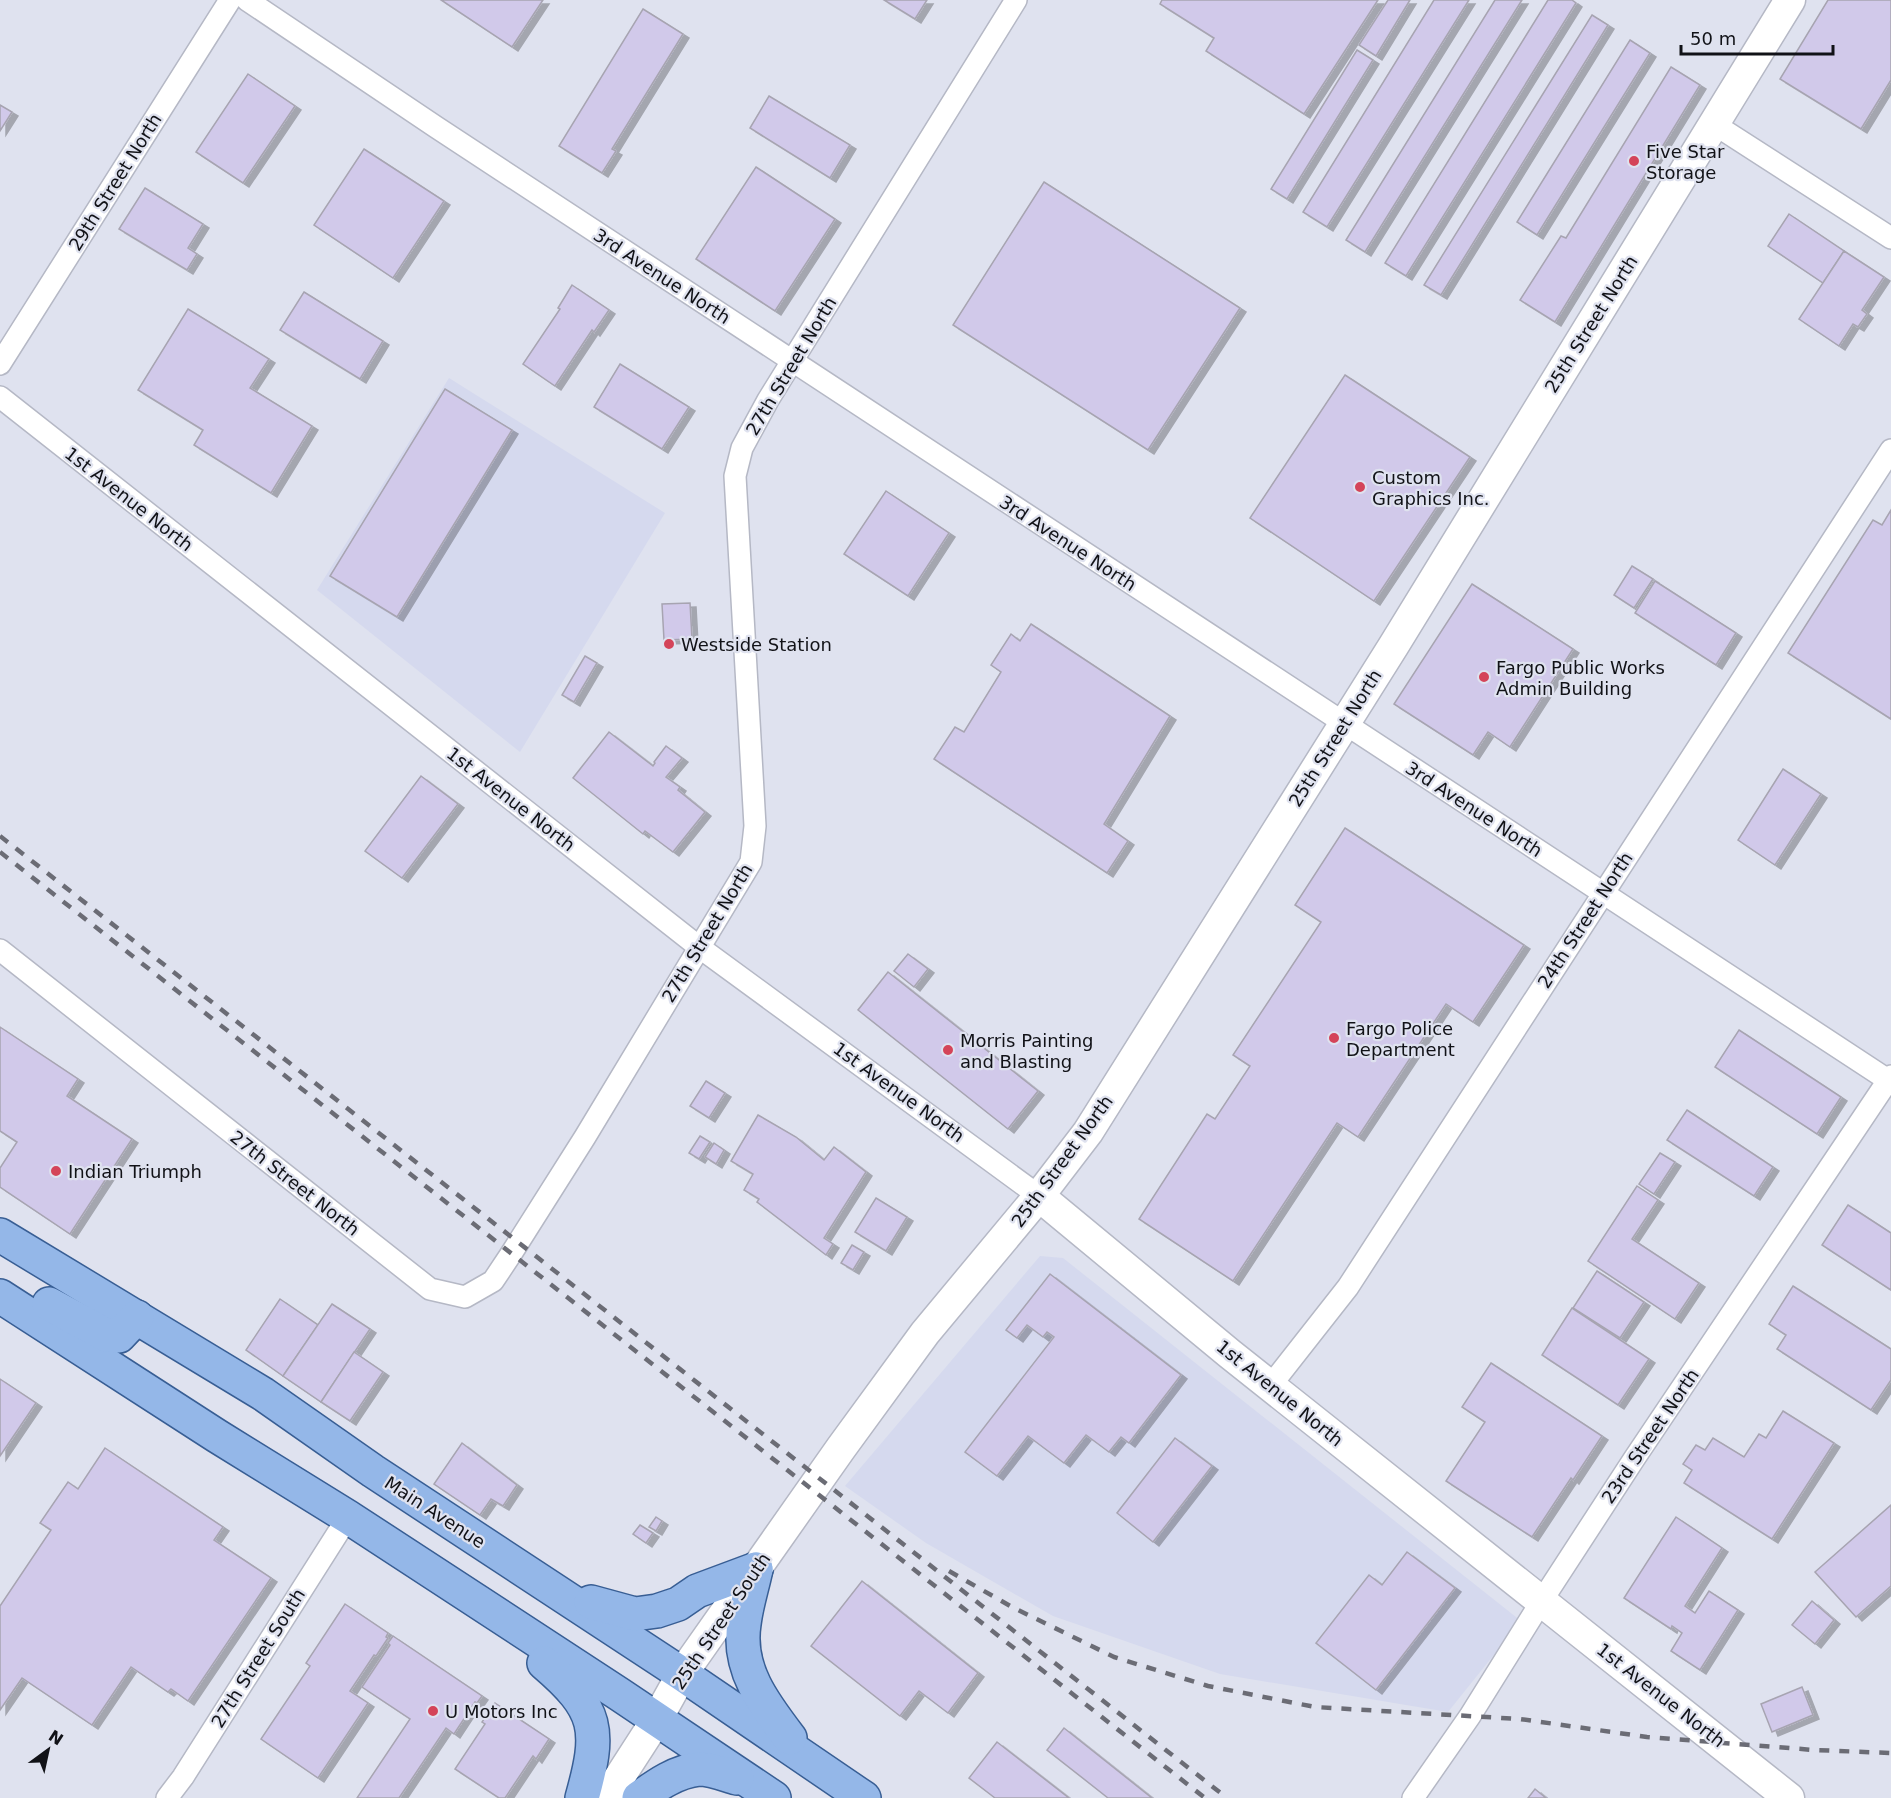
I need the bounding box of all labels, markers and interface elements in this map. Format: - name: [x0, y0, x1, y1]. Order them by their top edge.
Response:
- scale bar: [1681, 18, 1832, 56]
- text: 50 m: [1690, 28, 1736, 49]
- street label: 29th Street North: [64, 109, 166, 255]
- place label: Five Star Storage: [1646, 141, 1725, 183]
- marker: Five Star Storage: [1627, 154, 1641, 168]
- street label: 3rd Avenue North: [590, 224, 734, 328]
- street label: 25th Street North: [1540, 251, 1642, 397]
- street label: 27th Street North: [741, 293, 841, 439]
- street label: 1st Avenue North: [61, 443, 197, 555]
- place label: Custom Graphics Inc.: [1372, 467, 1490, 509]
- marker: Custom Graphics Inc.: [1353, 480, 1367, 494]
- street label: 3rd Avenue North: [996, 491, 1140, 595]
- place label: Westside Station: [681, 634, 832, 655]
- marker: Westside Station: [662, 637, 676, 651]
- place label: Fargo Public Works Admin Building: [1496, 657, 1665, 699]
- street label: 25th Street North: [1284, 665, 1386, 811]
- marker: Fargo Public Works Admin Building: [1477, 670, 1491, 684]
- street label: 1st Avenue North: [443, 743, 579, 855]
- street label: 3rd Avenue North: [1402, 757, 1546, 861]
- street label: 24th Street North: [1533, 848, 1637, 992]
- street label: 27th Street North: [657, 860, 757, 1006]
- place label: Fargo Police Department: [1346, 1018, 1455, 1060]
- place label: Morris Painting and Blasting: [960, 1030, 1094, 1072]
- marker: Fargo Police Department: [1327, 1031, 1341, 1045]
- street label: 1st Avenue North: [829, 1037, 969, 1147]
- marker: Morris Painting and Blasting: [941, 1043, 955, 1057]
- street label: 25th Street North: [1007, 1091, 1117, 1231]
- street label: 27th Street North: [226, 1126, 364, 1240]
- place label: Indian Triumph: [68, 1161, 202, 1182]
- marker: Indian Triumph: [49, 1164, 63, 1178]
- street label: 1st Avenue North: [1213, 1336, 1347, 1450]
- street label: 23rd Street North: [1597, 1365, 1703, 1507]
- street label: Main Avenue: [381, 1472, 489, 1552]
- street label: 25th Street South: [668, 1549, 774, 1693]
- street label: 27th Street South: [207, 1585, 309, 1731]
- street label: 1st Avenue North: [1593, 1639, 1729, 1751]
- place label: U Motors Inc: [445, 1701, 558, 1722]
- marker: U Motors Inc: [426, 1704, 440, 1718]
- north arrow: [18, 1720, 78, 1780]
- text: N: [45, 1726, 67, 1749]

